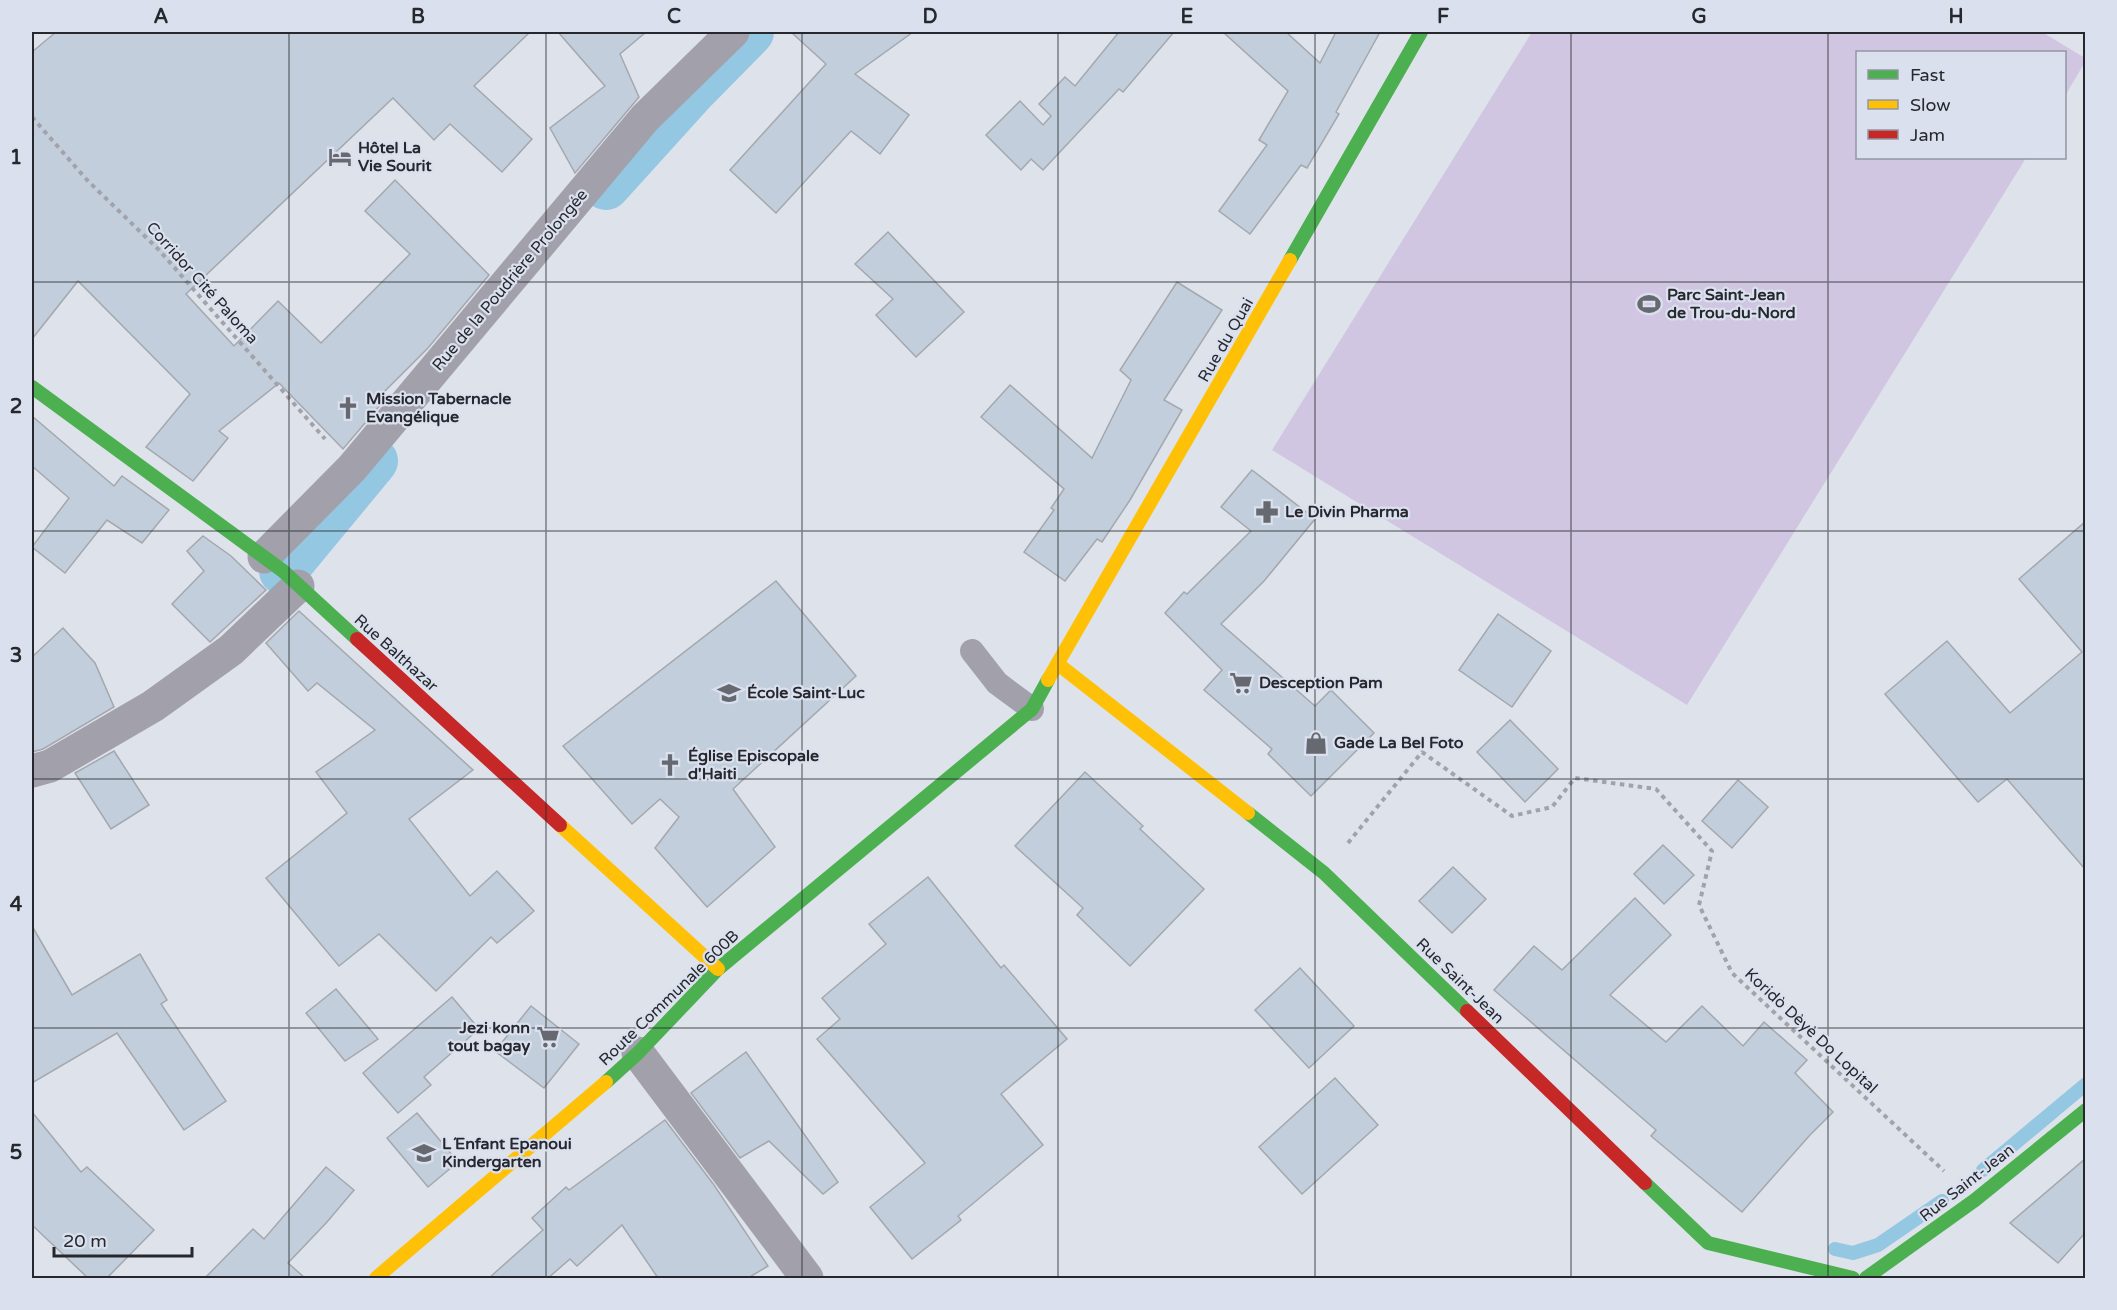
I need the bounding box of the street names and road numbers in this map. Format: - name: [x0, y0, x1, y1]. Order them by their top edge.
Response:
- street label: Rue de la Poudrière Prolongée: [428, 185, 592, 375]
- street label: Corridor Cité Paloma: [142, 218, 262, 348]
- street label: Rue du Quai: [1194, 294, 1258, 386]
- street label: Rue Balthazar: [350, 610, 443, 697]
- street label: Route Communale 600B: [595, 926, 743, 1070]
- street label: Rue Saint-Jean: [1412, 934, 1508, 1028]
- street label: Koridò Dèyè Do Lopital: [1740, 964, 1882, 1098]
- street label: Rue Saint-Jean: [1916, 1140, 2018, 1226]

